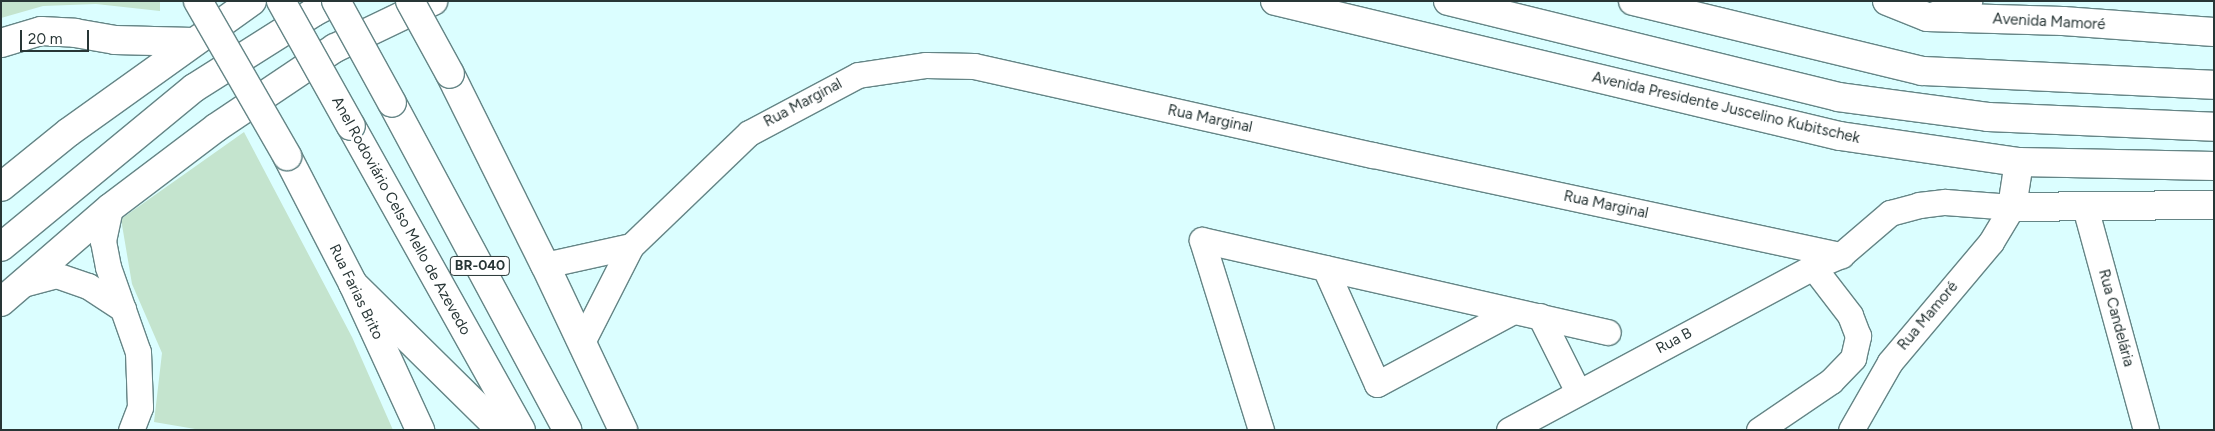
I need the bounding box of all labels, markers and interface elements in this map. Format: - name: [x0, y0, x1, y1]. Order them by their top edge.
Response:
- street label: Avenida Mamoré: [1992, 10, 2106, 34]
- scale bar: [22, 20, 91, 52]
- text: 20 m: [28, 30, 62, 48]
- street label: Avenida Presidente Juscelino Kubitschek: [1590, 68, 1862, 148]
- street label: Rua Marginal: [761, 75, 845, 131]
- street label: Anel Rodoviário Celso Mello de Azevedo: [328, 94, 474, 338]
- street label: Rua Marginal: [1166, 101, 1254, 137]
- street label: Rua Marginal: [1562, 187, 1650, 223]
- street label: Rua Farias Brito: [325, 241, 387, 343]
- road number: BR-040: [449, 255, 511, 278]
- street label: Rua Candelária: [2094, 267, 2138, 369]
- street label: Rua Mamoré: [1894, 278, 1962, 354]
- street label: Rua B: [1653, 324, 1695, 358]

